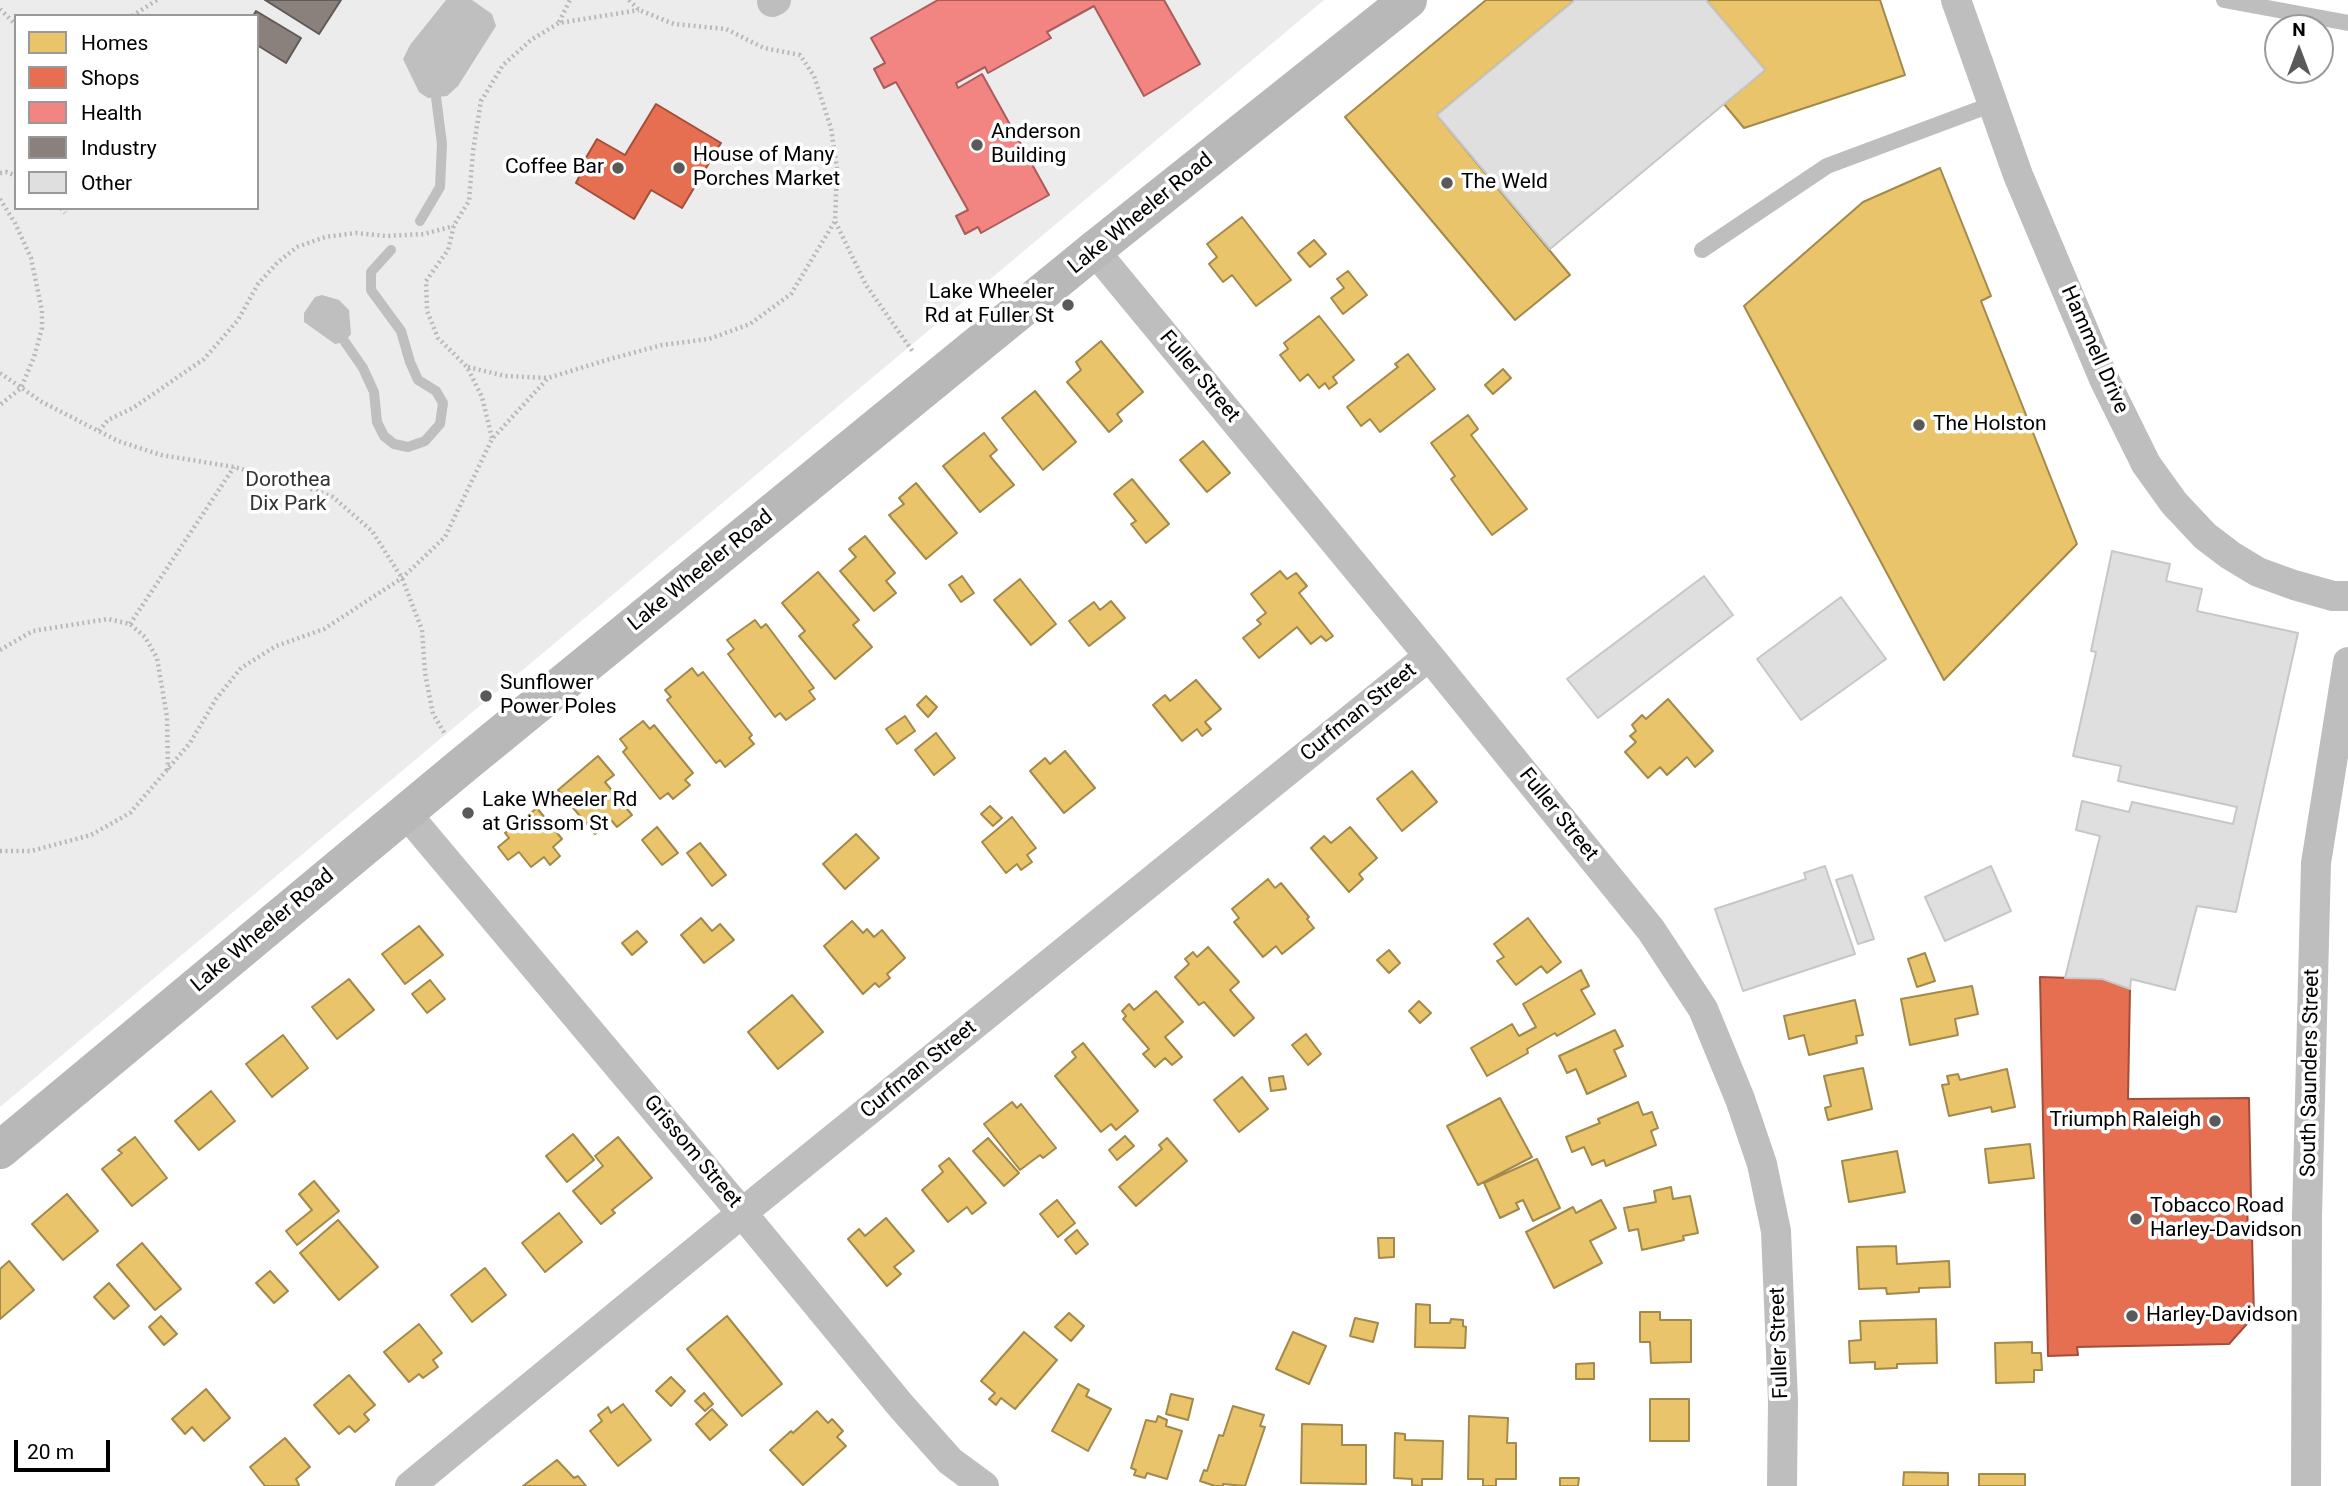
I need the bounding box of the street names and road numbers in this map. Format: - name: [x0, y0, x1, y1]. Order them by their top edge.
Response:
- street label: Lake Wheeler Road: [1064, 148, 1218, 280]
- street label: Hammell Drive: [2055, 282, 2133, 418]
- street label: Fuller Street: [1153, 326, 1245, 428]
- street label: Lake Wheeler Road: [624, 505, 778, 637]
- street label: Curfman Street: [1296, 659, 1422, 767]
- street label: Fuller Street: [1513, 764, 1603, 866]
- street label: Lake Wheeler Road: [186, 864, 340, 998]
- street label: South Saunders Street: [2297, 969, 2325, 1177]
- street label: Curfman Street: [856, 1016, 982, 1124]
- street label: Grissom Street: [638, 1091, 746, 1213]
- street label: Fuller Street: [1765, 1287, 1795, 1399]

